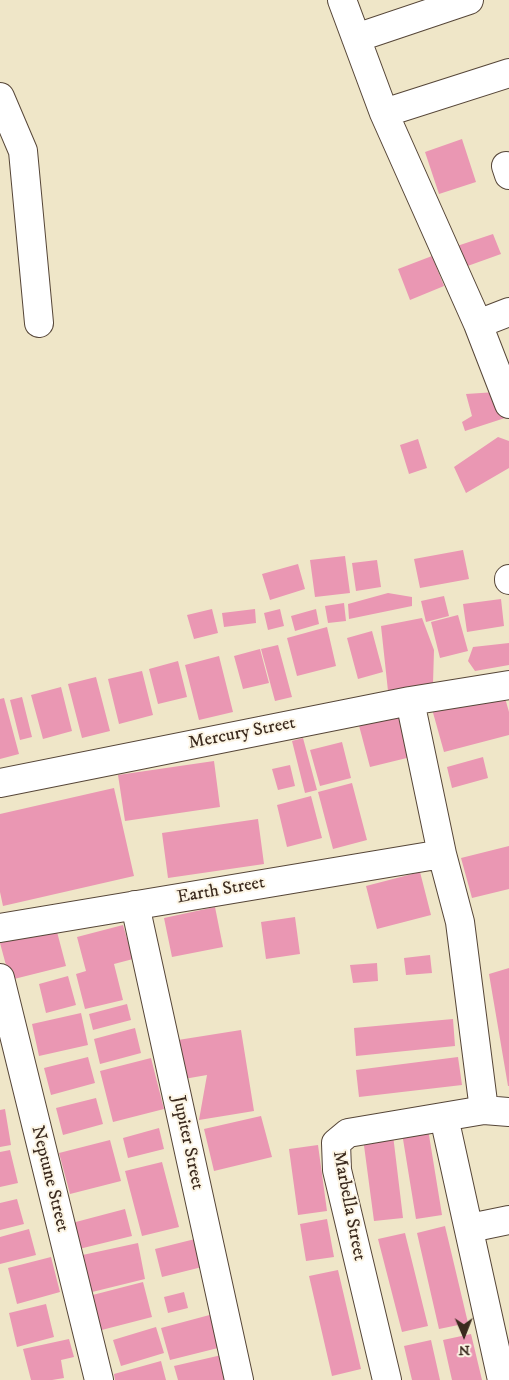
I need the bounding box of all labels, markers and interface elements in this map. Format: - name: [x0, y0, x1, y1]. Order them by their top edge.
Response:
- street label: Mercury Street: [187, 713, 297, 755]
- street label: Earth Street: [175, 873, 267, 909]
- street label: Jupiter Street: [167, 1094, 207, 1192]
- street label: Neptune Street: [25, 1124, 73, 1234]
- street label: Marbella Street: [327, 1149, 369, 1263]
- north arrow: [439, 1310, 489, 1360]
- text: N: [458, 1341, 470, 1359]

